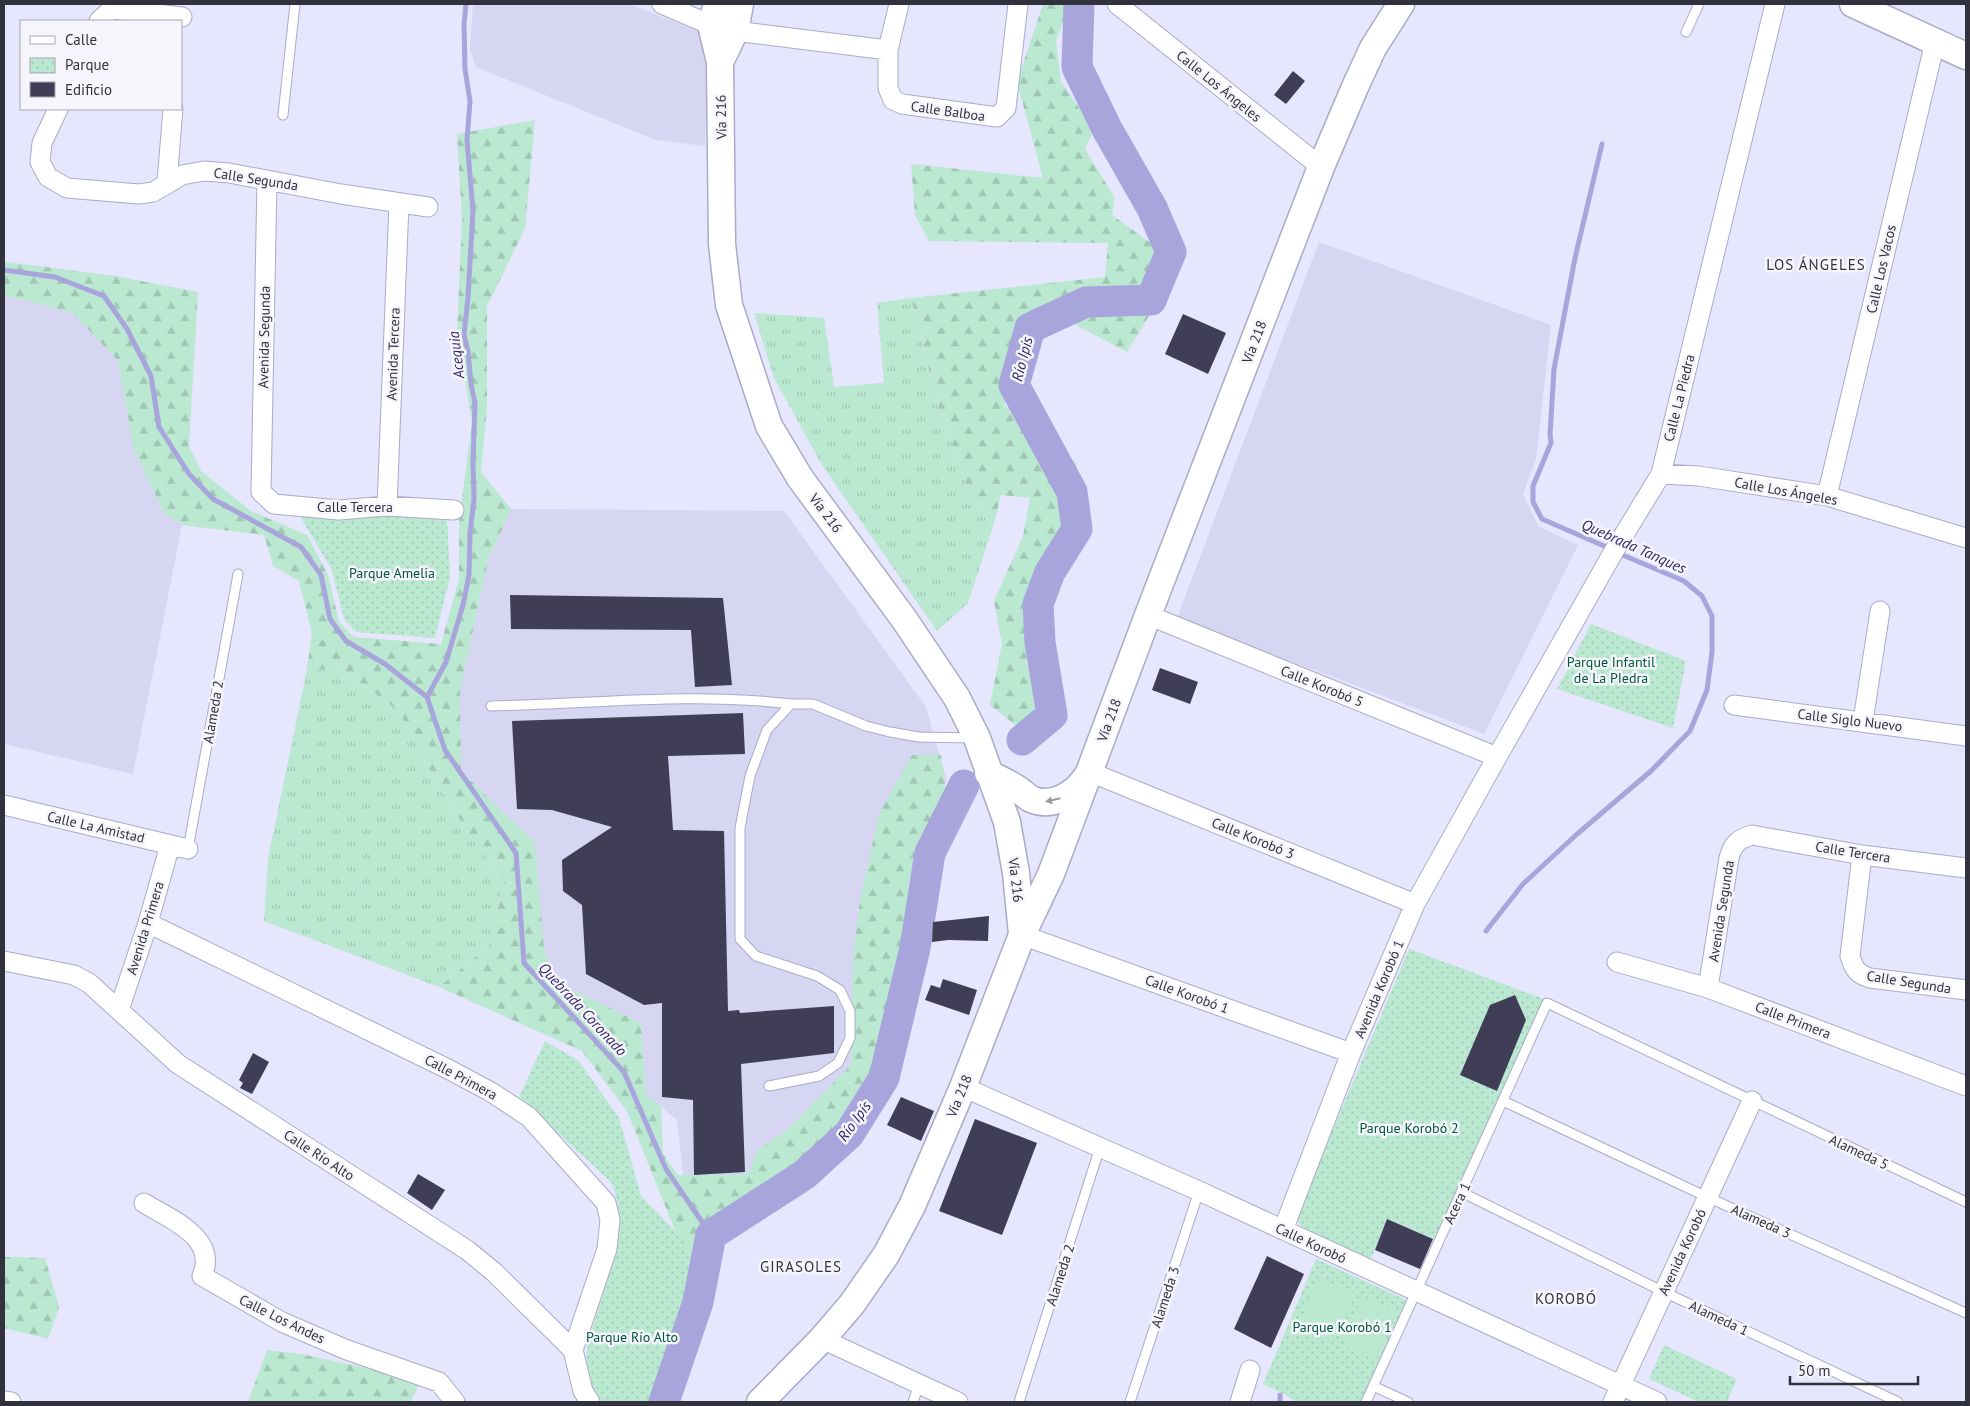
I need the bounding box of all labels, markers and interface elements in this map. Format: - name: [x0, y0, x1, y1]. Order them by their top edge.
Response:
- legend: [20, 20, 182, 110]
- text: Calle: [65, 30, 97, 49]
- street label: Calle Los Ángeles: [1173, 46, 1265, 126]
- text: Parque: [65, 55, 109, 74]
- text: Edificio: [65, 80, 112, 99]
- street label: Vía 216: [712, 95, 730, 140]
- street label: Calle Balboa: [910, 97, 986, 125]
- street label: Calle Segunda: [212, 163, 300, 195]
- street label: Calle Los Vacos: [1862, 223, 1900, 315]
- district label: LOS ÁNGELES: [1766, 255, 1866, 274]
- street label: Avenida Segunda: [254, 285, 274, 388]
- street label: Avenida Tercera: [382, 307, 404, 401]
- street label: Vía 218: [1237, 318, 1270, 367]
- water label: Acequia: [444, 330, 468, 381]
- water label: Río Ipís: [1007, 335, 1037, 383]
- street label: Calle La Piedra: [1659, 352, 1699, 443]
- street label: Calle Los Ángeles: [1733, 473, 1839, 509]
- street label: Vía 216: [805, 489, 847, 536]
- street label: Calle Tercera: [317, 498, 393, 516]
- water label: Quebrada Tanques: [1579, 514, 1689, 578]
- park label: Parque Amelia: [349, 564, 435, 582]
- park label: Parque Infantil de La PIedra: [1567, 653, 1655, 687]
- street label: Calle Korobó 5: [1278, 661, 1366, 711]
- street label: Alameda 2: [199, 679, 227, 745]
- street label: Vía 218: [1093, 696, 1125, 745]
- street label: Calle Siglo Nuevo: [1796, 705, 1904, 735]
- one-way arrow: [1045, 796, 1060, 804]
- street label: Calle La Amistad: [46, 807, 146, 847]
- street label: Calle Korobó 3: [1209, 813, 1297, 863]
- street label: Calle Tercera: [1814, 837, 1892, 867]
- street label: Vía 216: [1004, 856, 1028, 903]
- street label: Avenida Segunda: [1704, 859, 1738, 963]
- street label: Avenida Primera: [122, 879, 168, 977]
- street label: Avenida Korobó 1: [1350, 937, 1408, 1041]
- water label: Quebrada Coronado: [535, 958, 631, 1060]
- street label: Calle Segunda: [1865, 966, 1953, 998]
- street label: Calle Korobó 1: [1143, 971, 1231, 1017]
- street label: Calle Primera: [1753, 997, 1834, 1043]
- street label: Calle Primera: [422, 1050, 500, 1104]
- street label: Vía 218: [942, 1072, 976, 1121]
- water label: Río Ipís: [833, 1097, 875, 1145]
- park label: Parque Korobó 2: [1359, 1119, 1459, 1137]
- street label: Calle Río Alto: [280, 1125, 358, 1185]
- street label: Alameda 5: [1826, 1130, 1892, 1174]
- street label: Acera 1: [1440, 1179, 1474, 1227]
- street label: Alameda 3: [1728, 1200, 1794, 1242]
- street label: Avenida Korobó: [1654, 1206, 1710, 1298]
- street label: Calle Korobó: [1273, 1219, 1349, 1267]
- street label: Alameda 2: [1042, 1242, 1078, 1308]
- district label: GIRASOLES: [760, 1257, 842, 1276]
- street label: Alameda 3: [1147, 1264, 1183, 1330]
- district label: KOROBÓ: [1535, 1289, 1597, 1308]
- street label: Calle Los Andes: [236, 1290, 328, 1348]
- street label: Alameda 1: [1686, 1296, 1752, 1340]
- park label: Parque Korobó 1: [1292, 1318, 1392, 1336]
- park label: Parque Río Alto: [586, 1328, 678, 1346]
- scale bar: [1790, 1354, 1918, 1386]
- text: 50 m: [1798, 1361, 1831, 1380]

